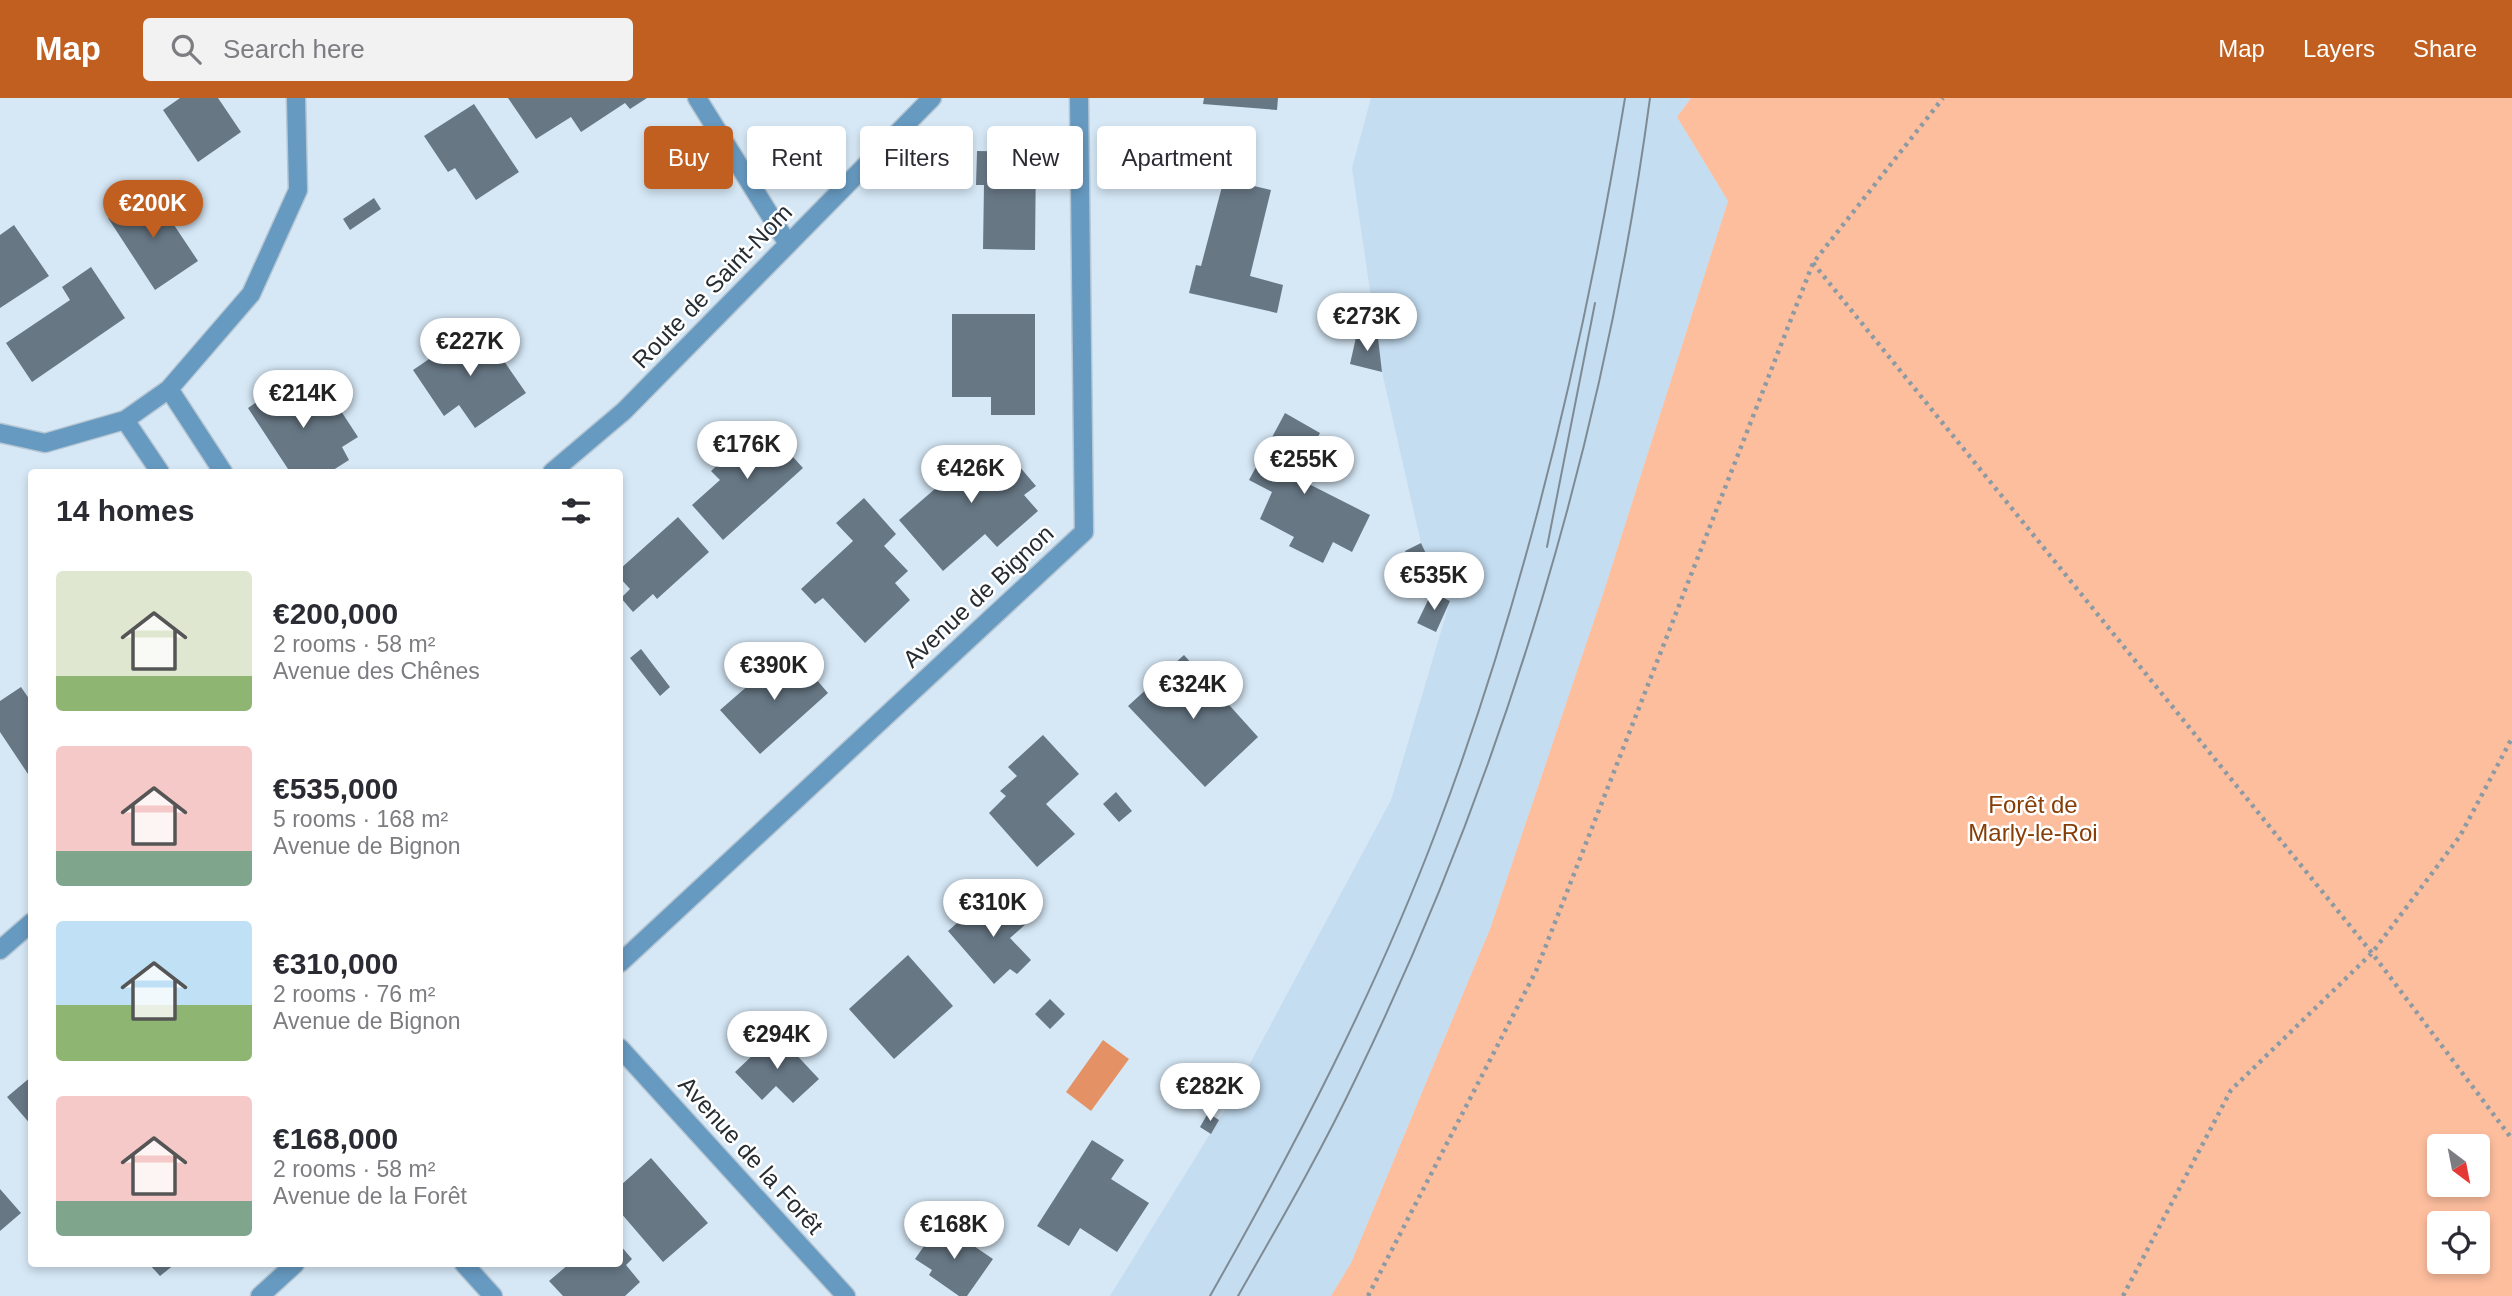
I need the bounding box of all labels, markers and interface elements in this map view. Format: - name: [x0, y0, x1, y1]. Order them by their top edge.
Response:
- search box: [143, 18, 633, 81]
- text: Map: [35, 30, 101, 67]
- icon: search: [167, 30, 205, 68]
- text: Search here: [223, 34, 365, 64]
- text: Map: [2218, 35, 2265, 62]
- text: Layers: [2303, 35, 2375, 62]
- text: Share: [2413, 35, 2477, 62]
- chip: Buy: [644, 126, 733, 189]
- chip: Rent: [747, 126, 846, 189]
- chip: Filters: [860, 126, 973, 189]
- chip: New: [987, 126, 1083, 189]
- chip: Apartment: [1097, 126, 1256, 189]
- pin: €200K: [104, 180, 202, 240]
- text: €200K: [119, 190, 187, 216]
- street label: Route de Saint-Nom: [627, 198, 797, 374]
- pin: €273K: [1318, 294, 1416, 353]
- text: €273K: [1333, 303, 1401, 329]
- pin: €227K: [421, 318, 519, 378]
- text: €227K: [436, 328, 504, 354]
- pin: €214K: [254, 370, 352, 430]
- text: €214K: [269, 380, 337, 406]
- pin: €176K: [698, 422, 796, 481]
- text: €176K: [713, 431, 781, 457]
- pin: €255K: [1255, 436, 1353, 496]
- pin: €426K: [922, 446, 1020, 505]
- text: €255K: [1270, 446, 1338, 472]
- text: €426K: [937, 455, 1005, 481]
- icon: filters: [557, 492, 595, 530]
- text: 14 homes: [56, 494, 194, 527]
- street label: Avenue de Bignon: [897, 519, 1059, 673]
- pin: €535K: [1385, 552, 1483, 612]
- text: €535K: [1400, 562, 1468, 588]
- text: €200,000: [273, 597, 398, 630]
- icon: home: [112, 599, 196, 683]
- text: 2 rooms · 58 m²: [273, 631, 435, 657]
- pin: €390K: [725, 642, 823, 702]
- text: €390K: [740, 652, 808, 678]
- text: Avenue des Chênes: [273, 658, 480, 684]
- pin: €324K: [1144, 662, 1242, 721]
- text: €324K: [1159, 671, 1227, 697]
- text: €535,000: [273, 772, 398, 805]
- icon: home: [112, 774, 196, 858]
- park label: Forêt de Marly-le-Roi: [1968, 791, 2098, 846]
- text: 5 rooms · 168 m²: [273, 806, 448, 832]
- text: Avenue de Bignon: [273, 833, 461, 859]
- pin: €310K: [944, 880, 1042, 939]
- text: €310K: [959, 889, 1027, 915]
- text: €310,000: [273, 947, 398, 980]
- icon: home: [112, 949, 196, 1033]
- text: 2 rooms · 76 m²: [273, 981, 435, 1007]
- text: Avenue de Bignon: [273, 1008, 461, 1034]
- pin: €294K: [728, 1012, 826, 1071]
- text: €294K: [743, 1021, 811, 1047]
- pin: €282K: [1161, 1063, 1259, 1123]
- street label: Avenue de la Forêt: [673, 1071, 829, 1239]
- text: €282K: [1176, 1073, 1244, 1099]
- text: €168,000: [273, 1122, 398, 1155]
- icon: home: [112, 1124, 196, 1208]
- north arrow: [2427, 1134, 2490, 1197]
- map controls: [2427, 1134, 2490, 1274]
- text: 2 rooms · 58 m²: [273, 1156, 435, 1182]
- text: Avenue de la Forêt: [273, 1183, 467, 1209]
- pin: €168K: [905, 1202, 1003, 1261]
- text: €168K: [920, 1211, 988, 1237]
- button: locate: [2427, 1211, 2490, 1274]

